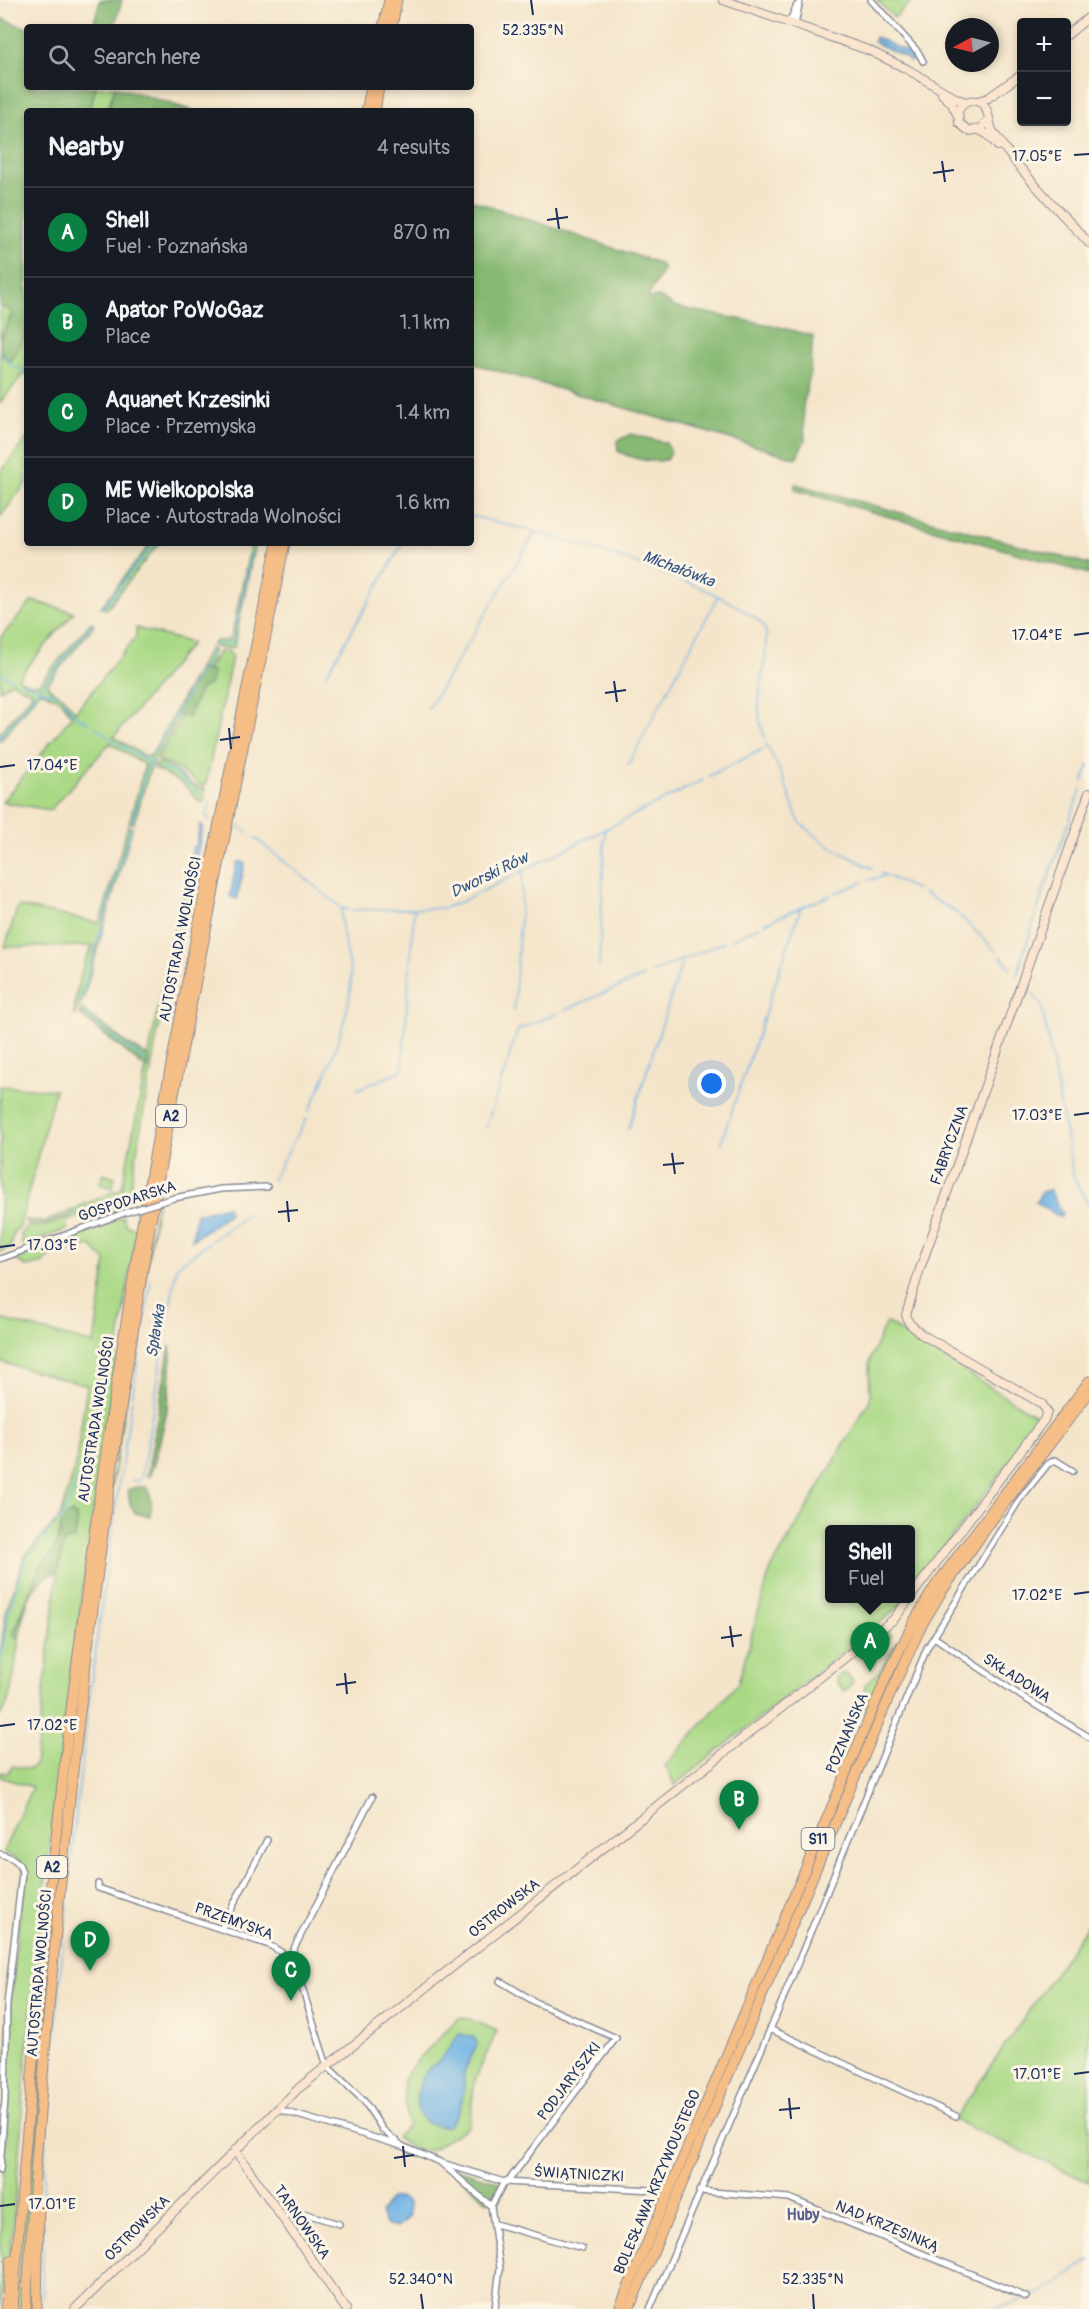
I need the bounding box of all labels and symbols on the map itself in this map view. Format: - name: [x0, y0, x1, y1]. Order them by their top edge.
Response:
- north arrow: [945, 18, 999, 72]
- text: 52.335°N: [502, 21, 564, 40]
- text: 17.05°E: [1012, 147, 1062, 166]
- water label: Michałówka: [640, 546, 719, 592]
- text: 17.04°E: [1012, 626, 1062, 645]
- text: 17.04°E: [27, 756, 77, 775]
- water label: Dworski Rów: [447, 847, 534, 902]
- street label: AUTOSTRADA WOLNOŚCI: [155, 855, 206, 1023]
- your location: [697, 1069, 726, 1098]
- street label: FABRYCZNA: [926, 1102, 973, 1188]
- road number: A2: [156, 1105, 186, 1127]
- text: 17.03°E: [1012, 1106, 1062, 1125]
- street label: GOSPODARSKA: [76, 1177, 179, 1226]
- text: 17.03°E: [27, 1236, 77, 1255]
- water label: Spławka: [142, 1302, 170, 1359]
- street label: AUTOSTRADA WOLNOŚCI: [74, 1335, 119, 1504]
- text: 17.02°E: [1012, 1586, 1062, 1605]
- pin: A: [850, 1622, 890, 1672]
- street label: SKŁADOWA: [979, 1650, 1054, 1707]
- street label: POZNAŃSKA: [822, 1690, 873, 1776]
- text: 17.02°E: [27, 1716, 77, 1735]
- pin: B: [720, 1780, 758, 1830]
- road number: S11: [802, 1828, 834, 1850]
- road number: A2: [37, 1856, 67, 1878]
- street label: OSTROWSKA: [465, 1875, 544, 1942]
- street label: AUTOSTRADA WOLNOŚCI: [23, 1888, 56, 2058]
- street label: PRZEMYSKA: [192, 1899, 276, 1945]
- pin: D: [70, 1922, 110, 1971]
- pin: C: [272, 1952, 310, 2001]
- street label: PODJARYSZKI: [534, 2038, 605, 2124]
- text: 17.01°E: [1013, 2065, 1061, 2084]
- street label: BOLESŁAWA KRZYWOUSTEGO: [610, 2087, 705, 2277]
- street label: ŚWIĄTNICZKI: [533, 2163, 625, 2186]
- street label: TARNOWSKA: [269, 2181, 334, 2263]
- street label: OSTROWSKA: [101, 2191, 174, 2265]
- text: 17.01°E: [28, 2195, 76, 2214]
- street label: NAD KRZESINKĄ: [833, 2196, 942, 2257]
- district label: Huby: [787, 2205, 820, 2225]
- text: 52.340°N: [389, 2270, 453, 2289]
- text: 52.335°N: [782, 2270, 844, 2289]

